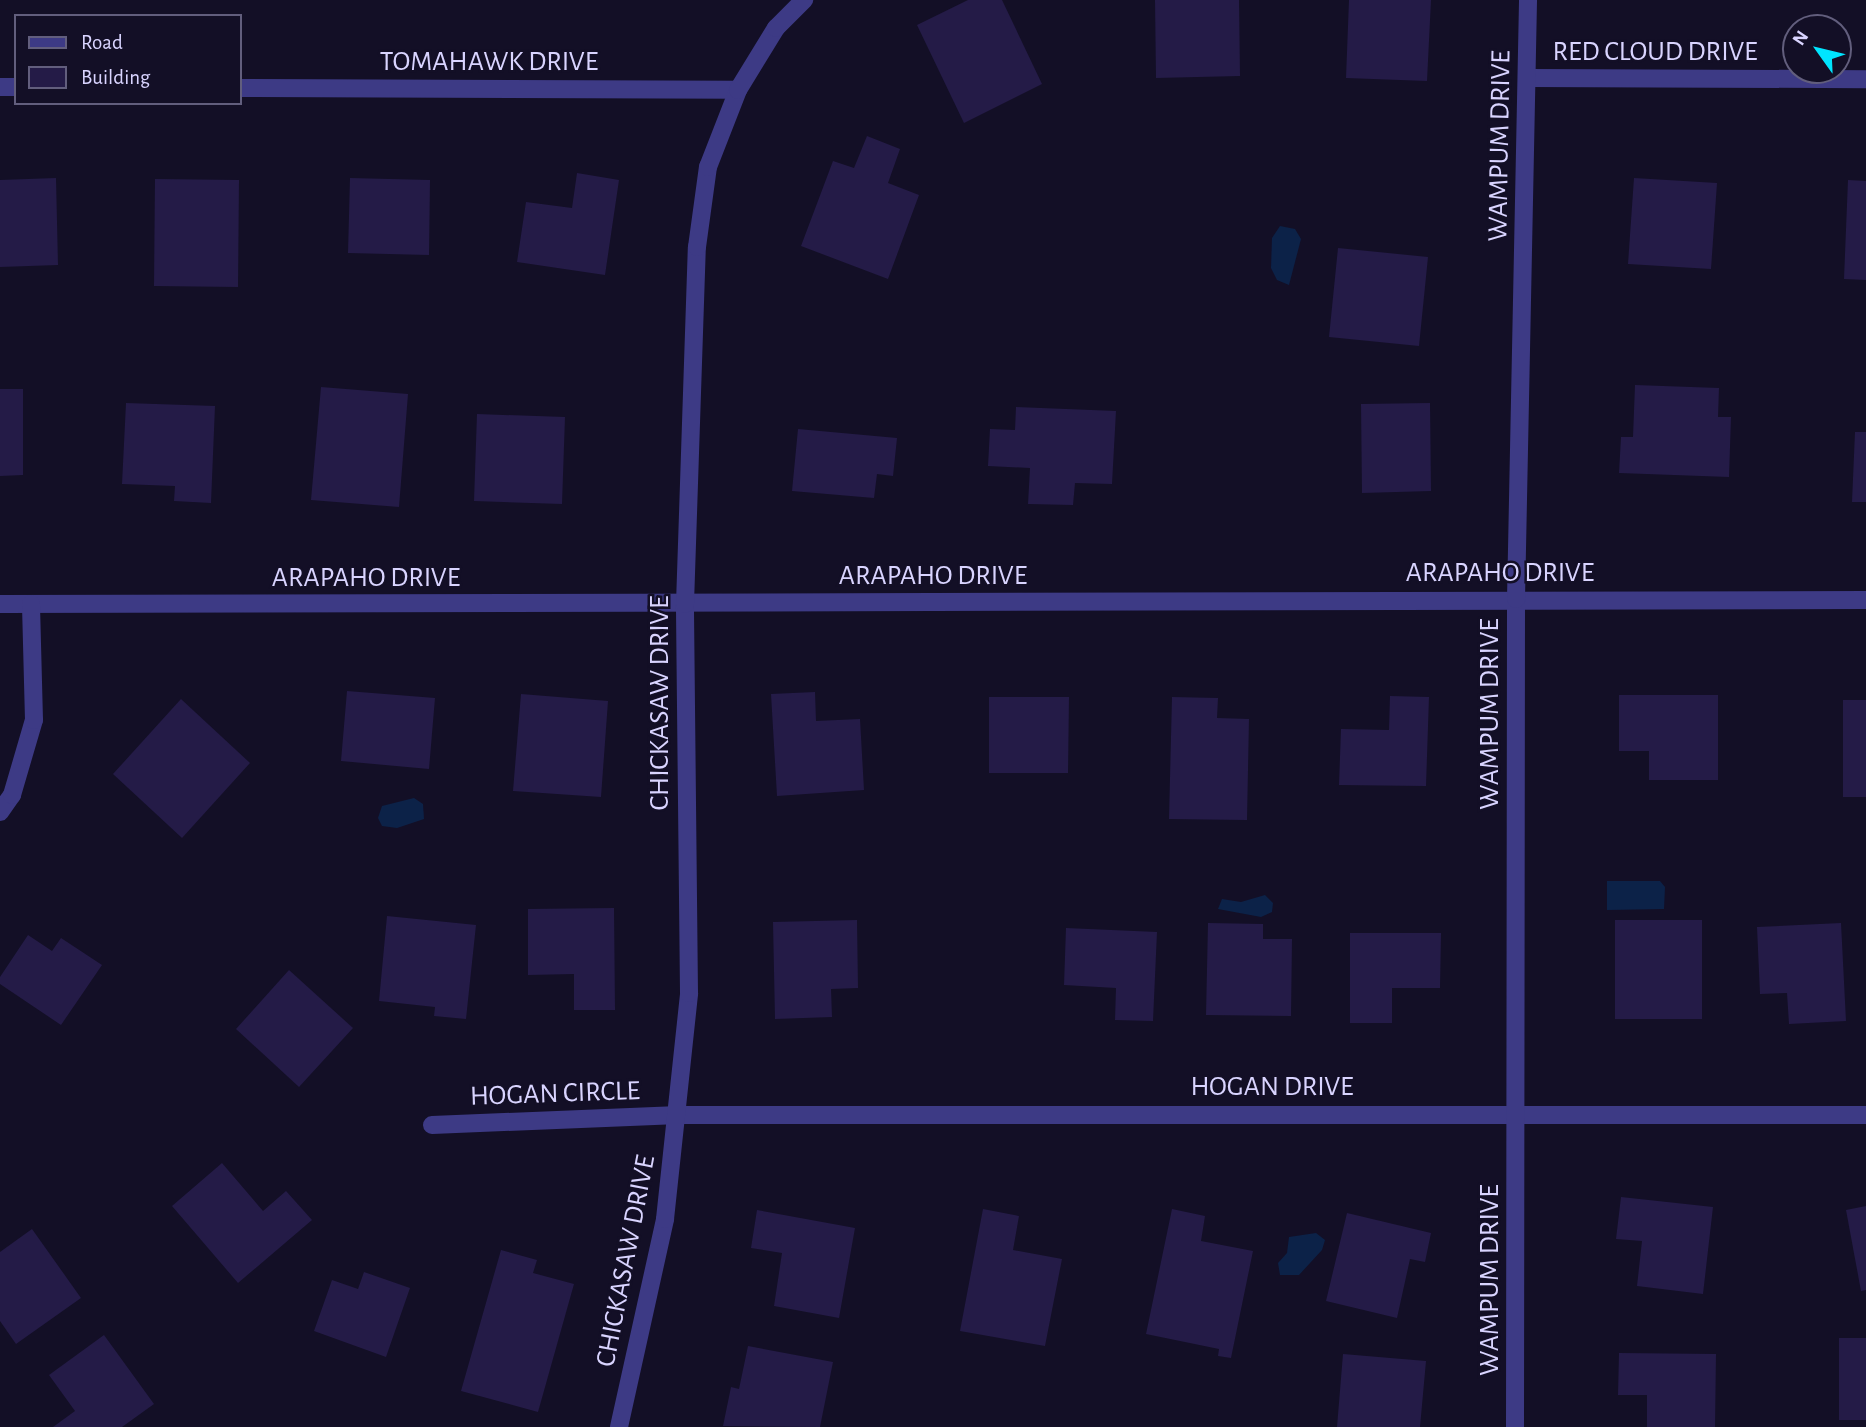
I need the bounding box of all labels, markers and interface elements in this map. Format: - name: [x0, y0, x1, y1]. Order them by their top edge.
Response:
- legend: [14, 14, 242, 105]
- north arrow: [1782, 14, 1852, 84]
- text: N: [1789, 27, 1812, 49]
- text: Road: [81, 32, 123, 53]
- street label: RED CLOUD DRIVE: [1553, 35, 1757, 69]
- street label: TOMAHAWK DRIVE: [380, 45, 598, 79]
- street label: WAMPUM DRIVE: [1482, 50, 1518, 242]
- text: Building: [81, 67, 150, 88]
- street label: ARAPAHO DRIVE: [1406, 556, 1594, 590]
- street label: ARAPAHO DRIVE: [839, 559, 1027, 593]
- street label: ARAPAHO DRIVE: [272, 561, 460, 595]
- street label: CHICKASAW DRIVE: [643, 595, 677, 811]
- street label: WAMPUM DRIVE: [1473, 618, 1507, 810]
- street label: HOGAN DRIVE: [1190, 1070, 1354, 1104]
- street label: HOGAN CIRCLE: [469, 1074, 641, 1114]
- street label: CHICKASAW DRIVE: [589, 1152, 663, 1370]
- street label: WAMPUM DRIVE: [1473, 1184, 1507, 1376]

